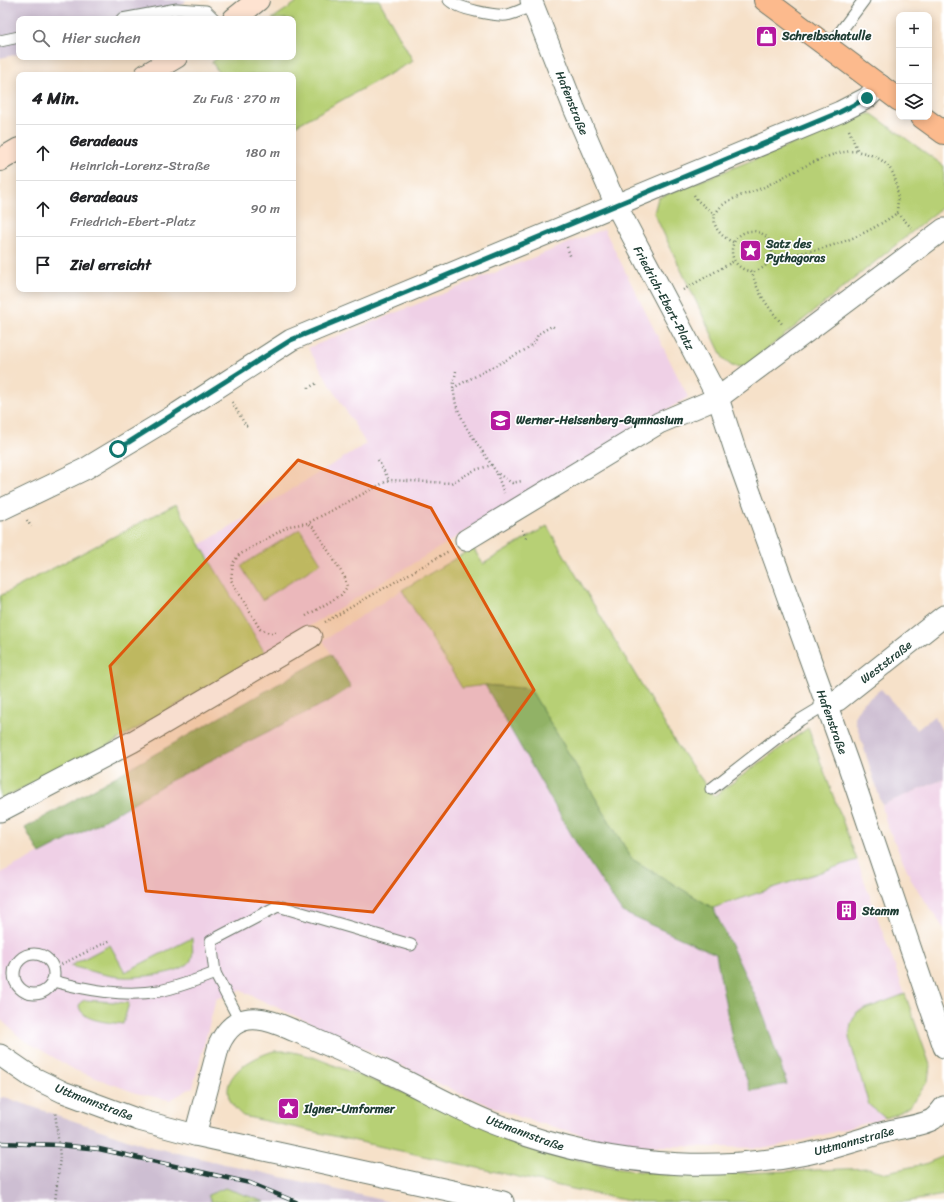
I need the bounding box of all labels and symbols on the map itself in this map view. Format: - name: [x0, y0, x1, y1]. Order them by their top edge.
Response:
- shop icon: Schreibschatulle: [753, 23, 779, 49]
- place label: Schreibschatulle: [781, 25, 872, 47]
- street label: Hafenstraße: [549, 67, 595, 139]
- route end: [858, 89, 876, 107]
- place label: Satz des Pythagoras: [765, 233, 826, 269]
- place icon: Satz des Pythagoras: [738, 238, 764, 264]
- street label: Friedrich-Ebert-Platz: [627, 242, 701, 355]
- school or university icon: Werner-Heisenberg-Gymnasium: [488, 407, 514, 433]
- place label: Werner-Heisenberg-Gymnasium: [516, 409, 684, 431]
- route start: [109, 440, 127, 458]
- street label: Weststraße: [855, 634, 917, 690]
- street label: Hafenstraße: [810, 686, 854, 758]
- building icon: Stamm: [833, 898, 859, 924]
- place label: Stamm: [861, 900, 899, 922]
- street label: Uttmannstraße: [52, 1077, 136, 1127]
- place icon: Ilgner-Umformer: [275, 1096, 301, 1122]
- place label: Ilgner-Umformer: [303, 1098, 396, 1120]
- street label: Uttmannstraße: [483, 1109, 567, 1157]
- street label: Uttmannstraße: [812, 1120, 897, 1162]

